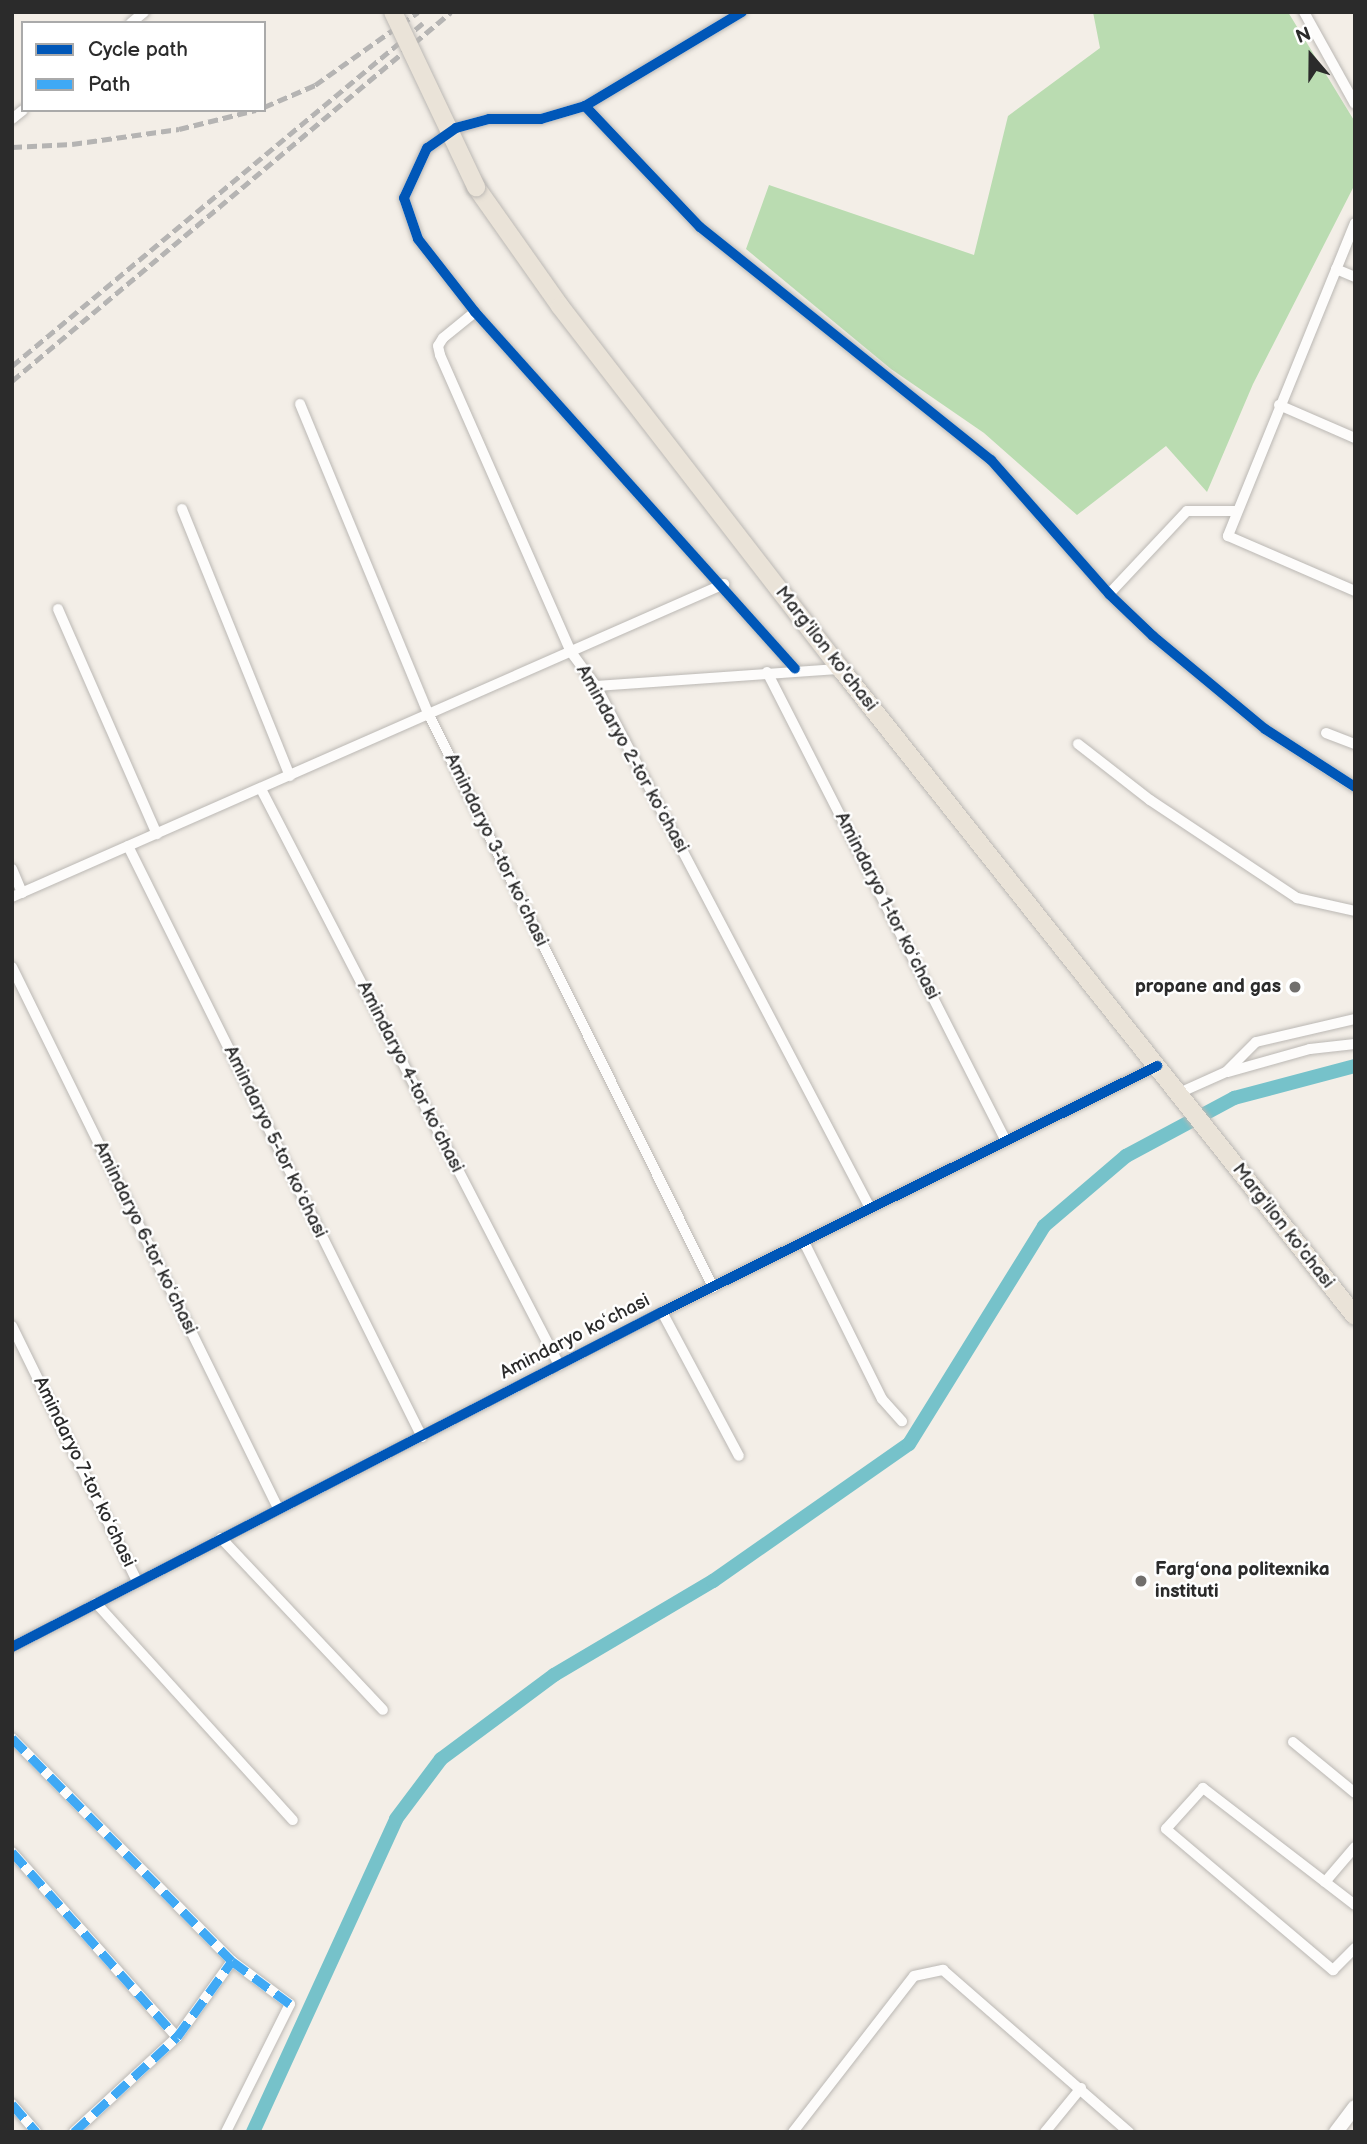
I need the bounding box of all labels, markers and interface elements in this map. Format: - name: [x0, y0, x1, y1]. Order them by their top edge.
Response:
- legend: [21, 21, 266, 112]
- north arrow: [1276, 21, 1346, 91]
- text: N: [1293, 23, 1314, 49]
- text: Cycle path: [88, 37, 188, 62]
- text: Path: [88, 72, 130, 97]
- street label: Marg'ilon ko'chasi: [770, 582, 882, 716]
- street label: Amindaryo 2-tor koʻchasi: [571, 661, 693, 857]
- street label: Amindaryo 3-tor koʻchasi: [439, 750, 553, 950]
- street label: Amindaryo 1-tor koʻchasi: [830, 808, 944, 1004]
- place label: propane and gas: [1135, 976, 1281, 998]
- street label: Amindaryo 4-tor koʻchasi: [352, 977, 468, 1177]
- marker: propane and gas: [1287, 979, 1303, 995]
- street label: Amindaryo 5-tor koʻchasi: [218, 1042, 332, 1242]
- street label: Amindaryo 6-tor koʻchasi: [88, 1138, 202, 1338]
- street label: Marg'ilon ko'chasi: [1227, 1159, 1339, 1293]
- street label: Amindaryo koʻchasi: [496, 1289, 654, 1385]
- street label: Amindaryo 7-tor koʻchasi: [28, 1373, 140, 1571]
- place label: Fargʻona politexnika instituti: [1155, 1559, 1330, 1603]
- marker: Fargʻona politexnika instituti: [1133, 1573, 1149, 1589]

